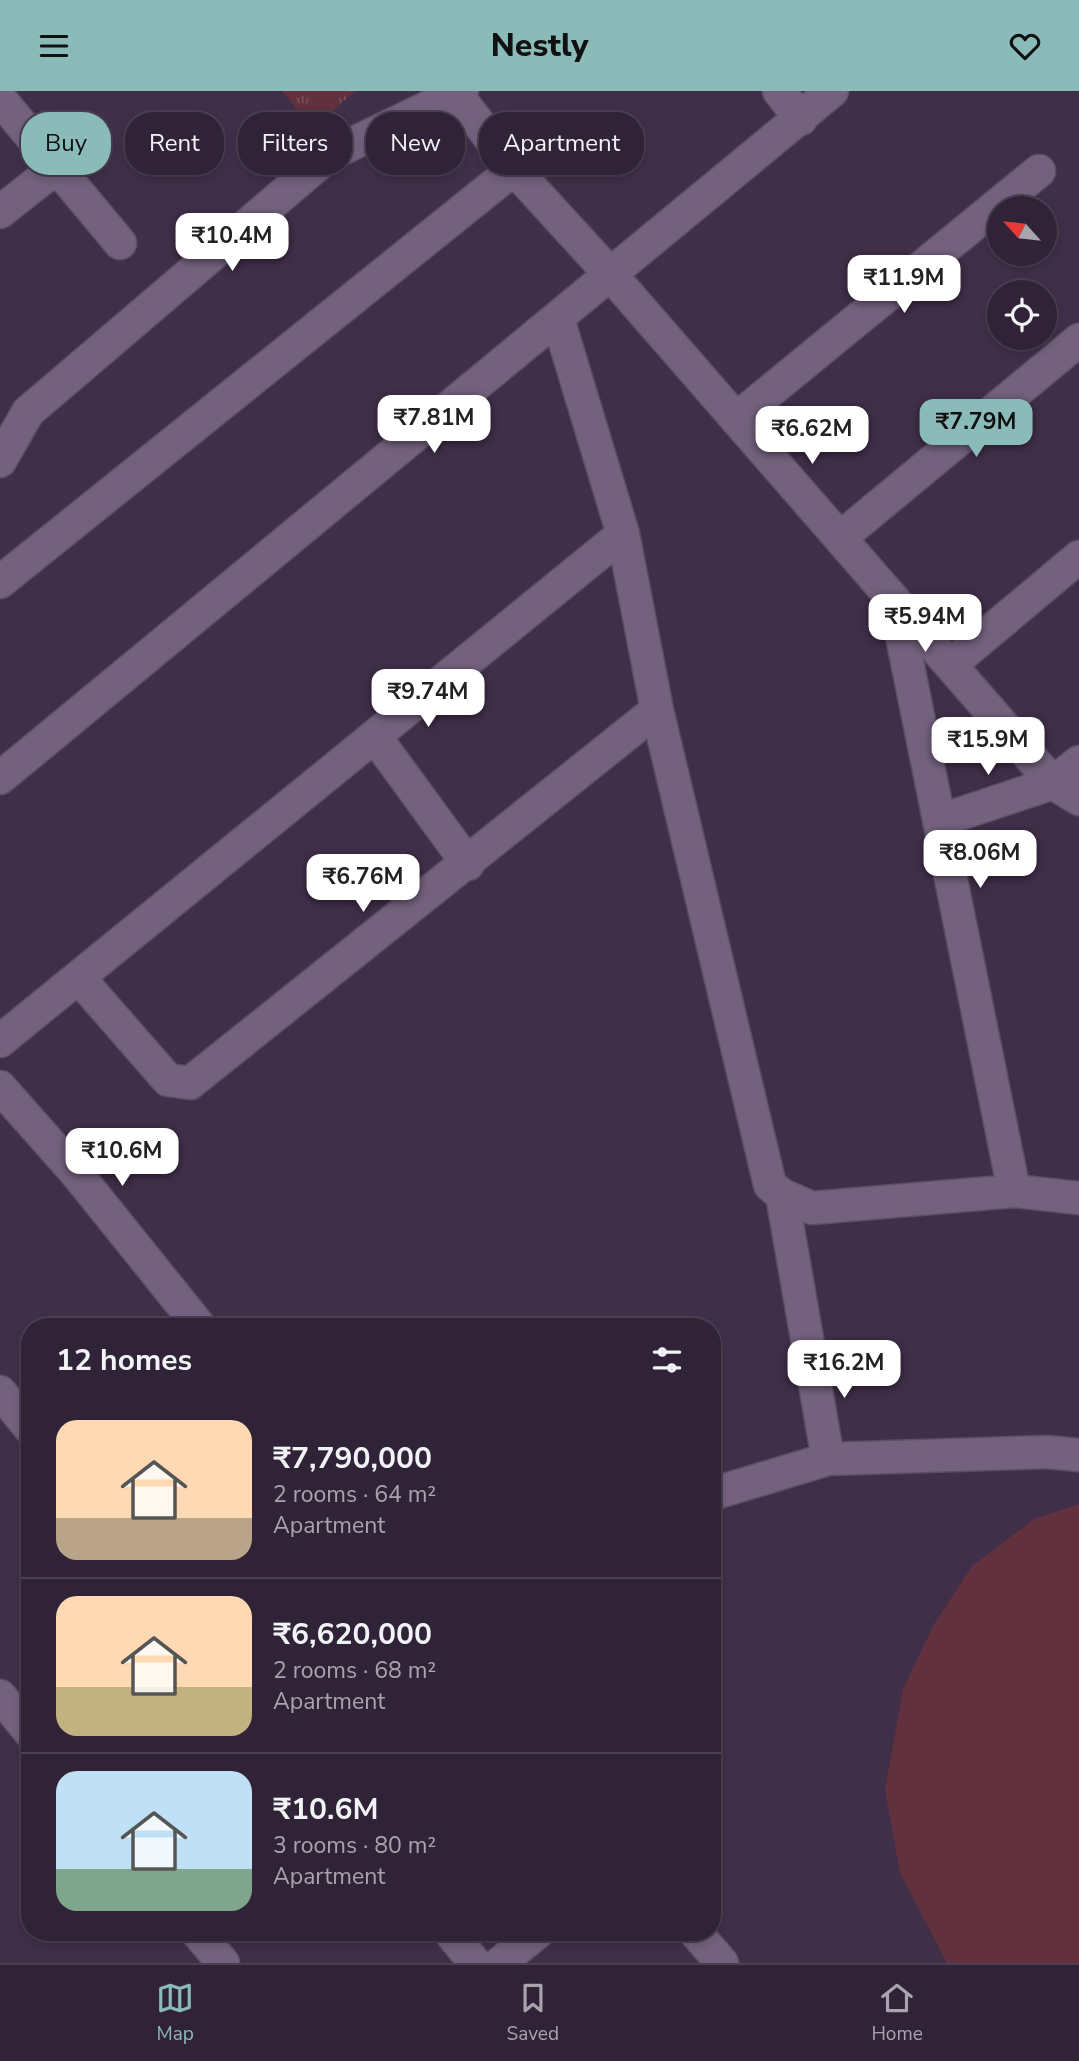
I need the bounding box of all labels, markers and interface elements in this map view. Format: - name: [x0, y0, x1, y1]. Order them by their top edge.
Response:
- text: Nestly: [491, 24, 588, 67]
- icon: menu: [35, 27, 73, 65]
- icon: heart: [1006, 27, 1044, 65]
- chip: Buy: [21, 112, 111, 175]
- chip: Rent: [125, 112, 224, 175]
- chip: Filters: [238, 112, 352, 175]
- chip: New: [366, 112, 465, 175]
- chip: Apartment: [479, 112, 644, 175]
- north arrow: [987, 196, 1057, 266]
- map controls: [987, 196, 1057, 350]
- pin: ₹10.4M: [175, 213, 289, 273]
- text: ₹10.4M: [192, 220, 272, 251]
- pin: ₹11.9M: [847, 255, 961, 315]
- text: ₹11.9M: [864, 262, 944, 293]
- button: locate: [987, 280, 1057, 350]
- pin: ₹7.81M: [377, 395, 491, 455]
- pin: ₹7.79M: [919, 399, 1033, 459]
- text: ₹7.81M: [394, 402, 474, 433]
- text: ₹7.79M: [936, 406, 1016, 437]
- pin: ₹6.62M: [755, 407, 869, 466]
- text: ₹6.62M: [772, 413, 852, 444]
- pin: ₹5.94M: [868, 595, 982, 654]
- text: ₹5.94M: [885, 601, 965, 632]
- pin: ₹9.74M: [371, 669, 485, 729]
- text: ₹9.74M: [388, 676, 468, 707]
- pin: ₹15.9M: [931, 717, 1045, 777]
- text: ₹15.9M: [948, 724, 1028, 755]
- pin: ₹8.06M: [923, 831, 1037, 890]
- text: ₹8.06M: [940, 837, 1020, 868]
- pin: ₹6.76M: [306, 855, 420, 914]
- text: ₹6.76M: [323, 861, 403, 892]
- pin: ₹10.6M: [65, 1129, 179, 1188]
- text: ₹10.6M: [82, 1135, 162, 1166]
- text: 12 homes: [56, 1340, 192, 1381]
- icon: filters: [648, 1341, 686, 1379]
- pin: ₹16.2M: [787, 1341, 901, 1400]
- text: ₹16.2M: [804, 1347, 884, 1378]
- text: ₹7,790,000: [273, 1438, 432, 1479]
- icon: home: [112, 1448, 196, 1532]
- text: 2 rooms · 64 m²: [273, 1479, 436, 1510]
- text: Apartment: [273, 1510, 385, 1541]
- text: ₹6,620,000: [273, 1614, 432, 1655]
- icon: home: [112, 1624, 196, 1708]
- text: 2 rooms · 68 m²: [273, 1655, 436, 1686]
- text: Apartment: [273, 1686, 385, 1717]
- text: ₹10.6M: [273, 1789, 378, 1830]
- icon: home: [112, 1799, 196, 1883]
- text: 3 rooms · 80 m²: [273, 1830, 436, 1861]
- text: Apartment: [273, 1861, 385, 1892]
- tab: Map: [156, 1979, 194, 2047]
- tab: Saved: [507, 1979, 559, 2047]
- tab: Home: [871, 1979, 923, 2047]

